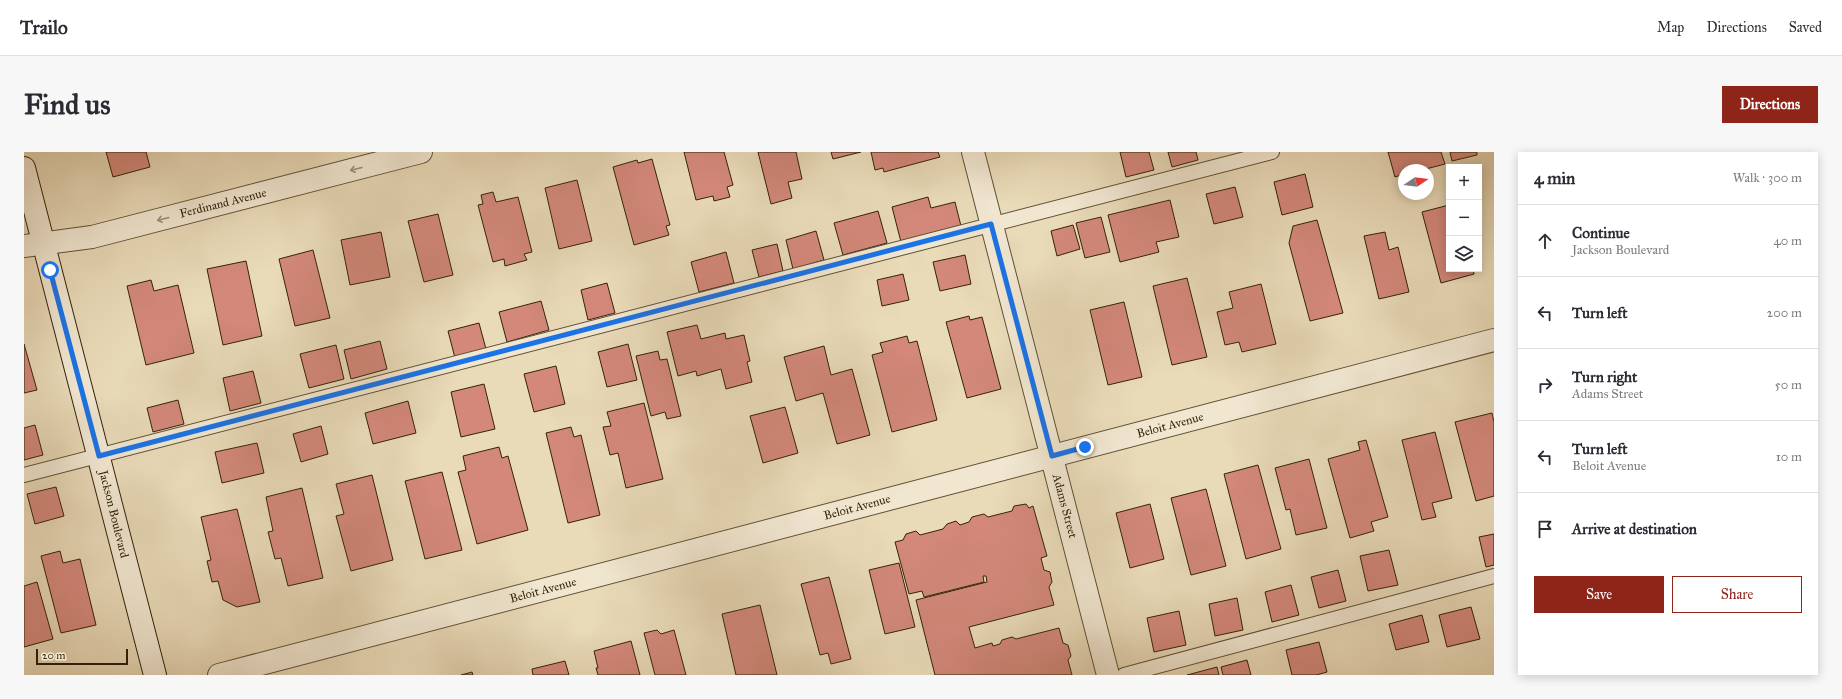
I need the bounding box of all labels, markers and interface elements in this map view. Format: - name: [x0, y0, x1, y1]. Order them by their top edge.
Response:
- text: Trailo: [20, 16, 68, 39]
- text: Map: [1657, 19, 1684, 36]
- text: Directions: [1706, 19, 1767, 36]
- text: Saved: [1789, 19, 1822, 36]
- button: Directions: [1722, 86, 1818, 123]
- text: Find us: [24, 87, 110, 122]
- north arrow: [1398, 164, 1434, 200]
- map controls: [1446, 164, 1482, 272]
- button: +: [1446, 164, 1482, 200]
- one-way arrow: [350, 165, 363, 173]
- text: 4 min: [1534, 168, 1575, 189]
- text: Walk · 300 m: [1733, 170, 1802, 186]
- street label: Ferdinand Avenue: [178, 185, 268, 221]
- button: −: [1446, 200, 1482, 236]
- one-way arrow: [156, 215, 169, 223]
- text: Continue: [1572, 224, 1630, 242]
- icon: ahead: [1534, 230, 1556, 252]
- text: 40 m: [1773, 233, 1802, 249]
- button: layers: [1446, 236, 1482, 272]
- text: Jackson Boulevard: [1572, 242, 1669, 258]
- route start: [41, 261, 59, 279]
- icon: left: [1534, 302, 1556, 324]
- text: Turn left: [1572, 304, 1628, 322]
- text: 200 m: [1767, 305, 1802, 321]
- text: Turn right: [1572, 368, 1637, 386]
- icon: right: [1534, 374, 1556, 396]
- text: 50 m: [1775, 377, 1802, 393]
- text: Adams Street: [1572, 386, 1643, 402]
- street label: Beloit Avenue: [1135, 409, 1205, 441]
- route end: [1076, 438, 1094, 456]
- text: Turn left: [1572, 440, 1628, 458]
- icon: left: [1534, 446, 1556, 468]
- text: 10 m: [1776, 449, 1802, 465]
- text: Beloit Avenue: [1572, 458, 1646, 474]
- street label: Jackson Boulevard: [95, 467, 132, 559]
- street label: Adams Street: [1049, 471, 1080, 540]
- street label: Beloit Avenue: [822, 491, 892, 523]
- icon: arrive: [1534, 518, 1556, 540]
- text: Arrive at destination: [1572, 520, 1697, 538]
- street label: Beloit Avenue: [508, 574, 578, 606]
- button: Save: [1534, 576, 1664, 613]
- button: Share: [1672, 576, 1802, 613]
- scale bar: [36, 647, 128, 666]
- text: 20 m: [42, 649, 65, 662]

